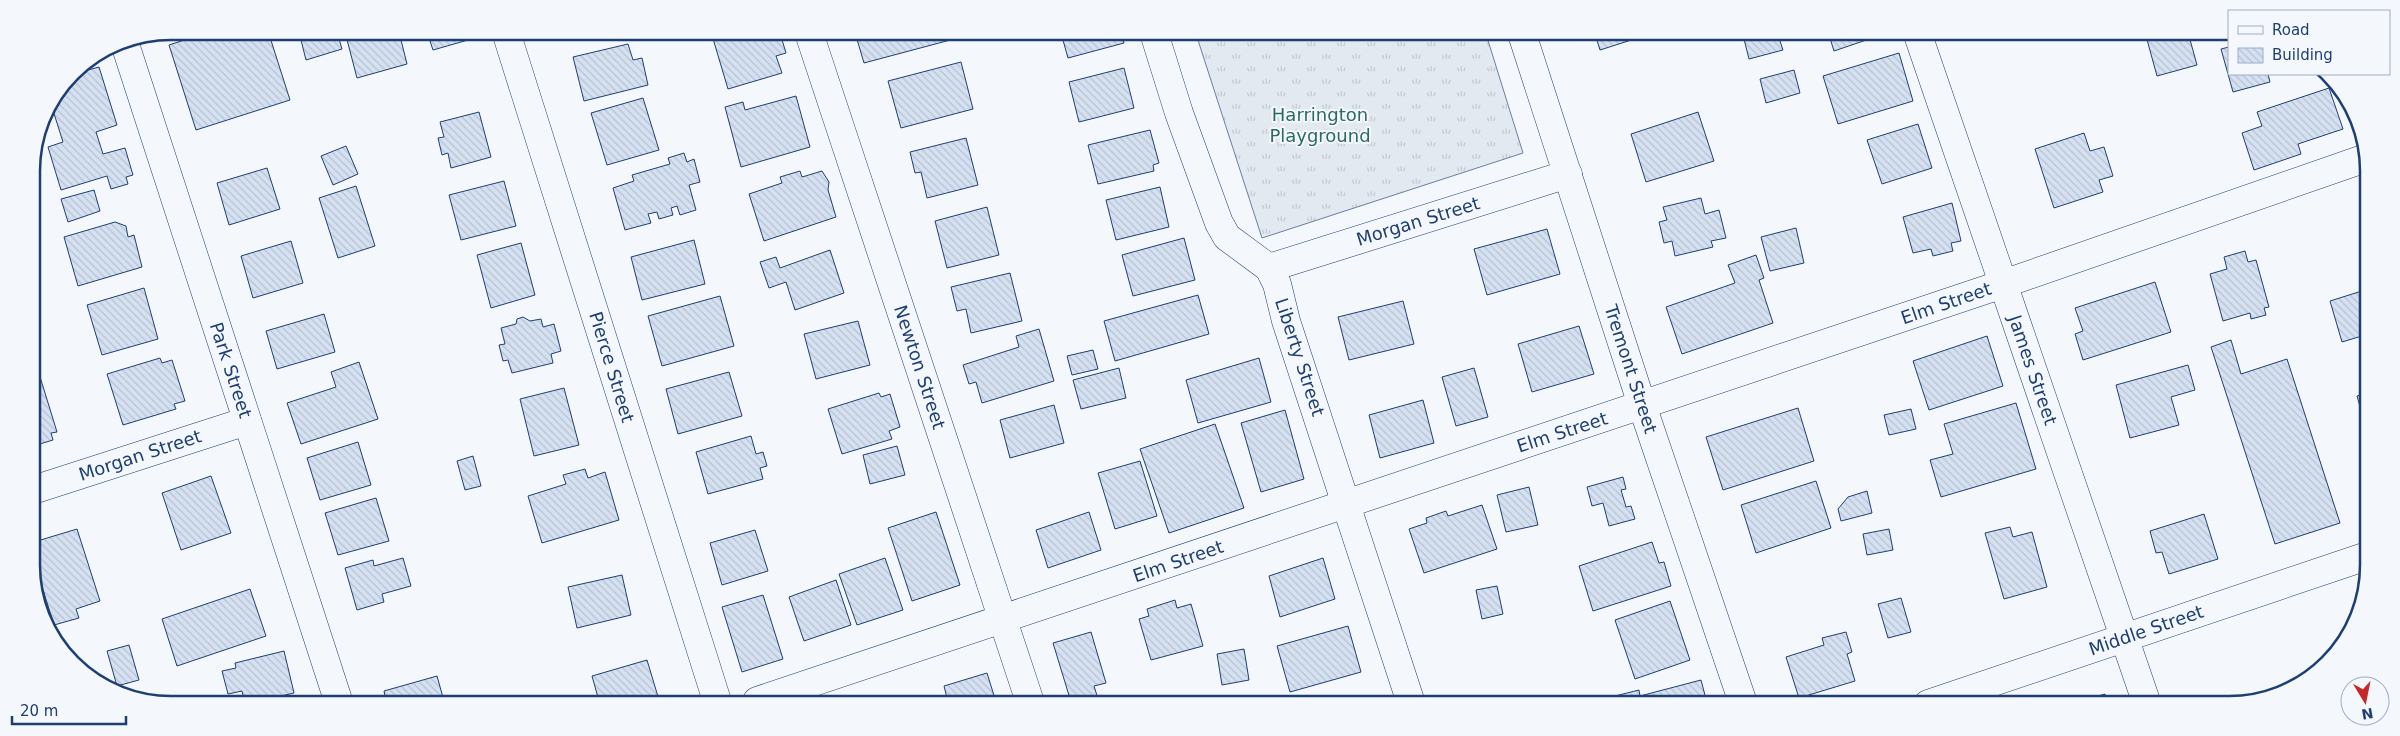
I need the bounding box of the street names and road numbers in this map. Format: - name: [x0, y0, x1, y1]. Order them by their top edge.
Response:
- street label: Morgan Street: [1354, 192, 1482, 250]
- street label: Elm Street: [1898, 278, 1994, 328]
- street label: Liberty Street: [1271, 295, 1329, 419]
- street label: Tremont Street: [1600, 301, 1662, 436]
- street label: Newton Street: [890, 302, 950, 432]
- street label: Pierce Street: [585, 309, 639, 425]
- street label: James Street: [2004, 311, 2062, 428]
- street label: Park Street: [206, 320, 256, 420]
- street label: Elm Street: [1514, 407, 1610, 457]
- street label: Morgan Street: [76, 425, 204, 485]
- street label: Elm Street: [1130, 536, 1226, 586]
- street label: Middle Street: [2086, 601, 2206, 659]

